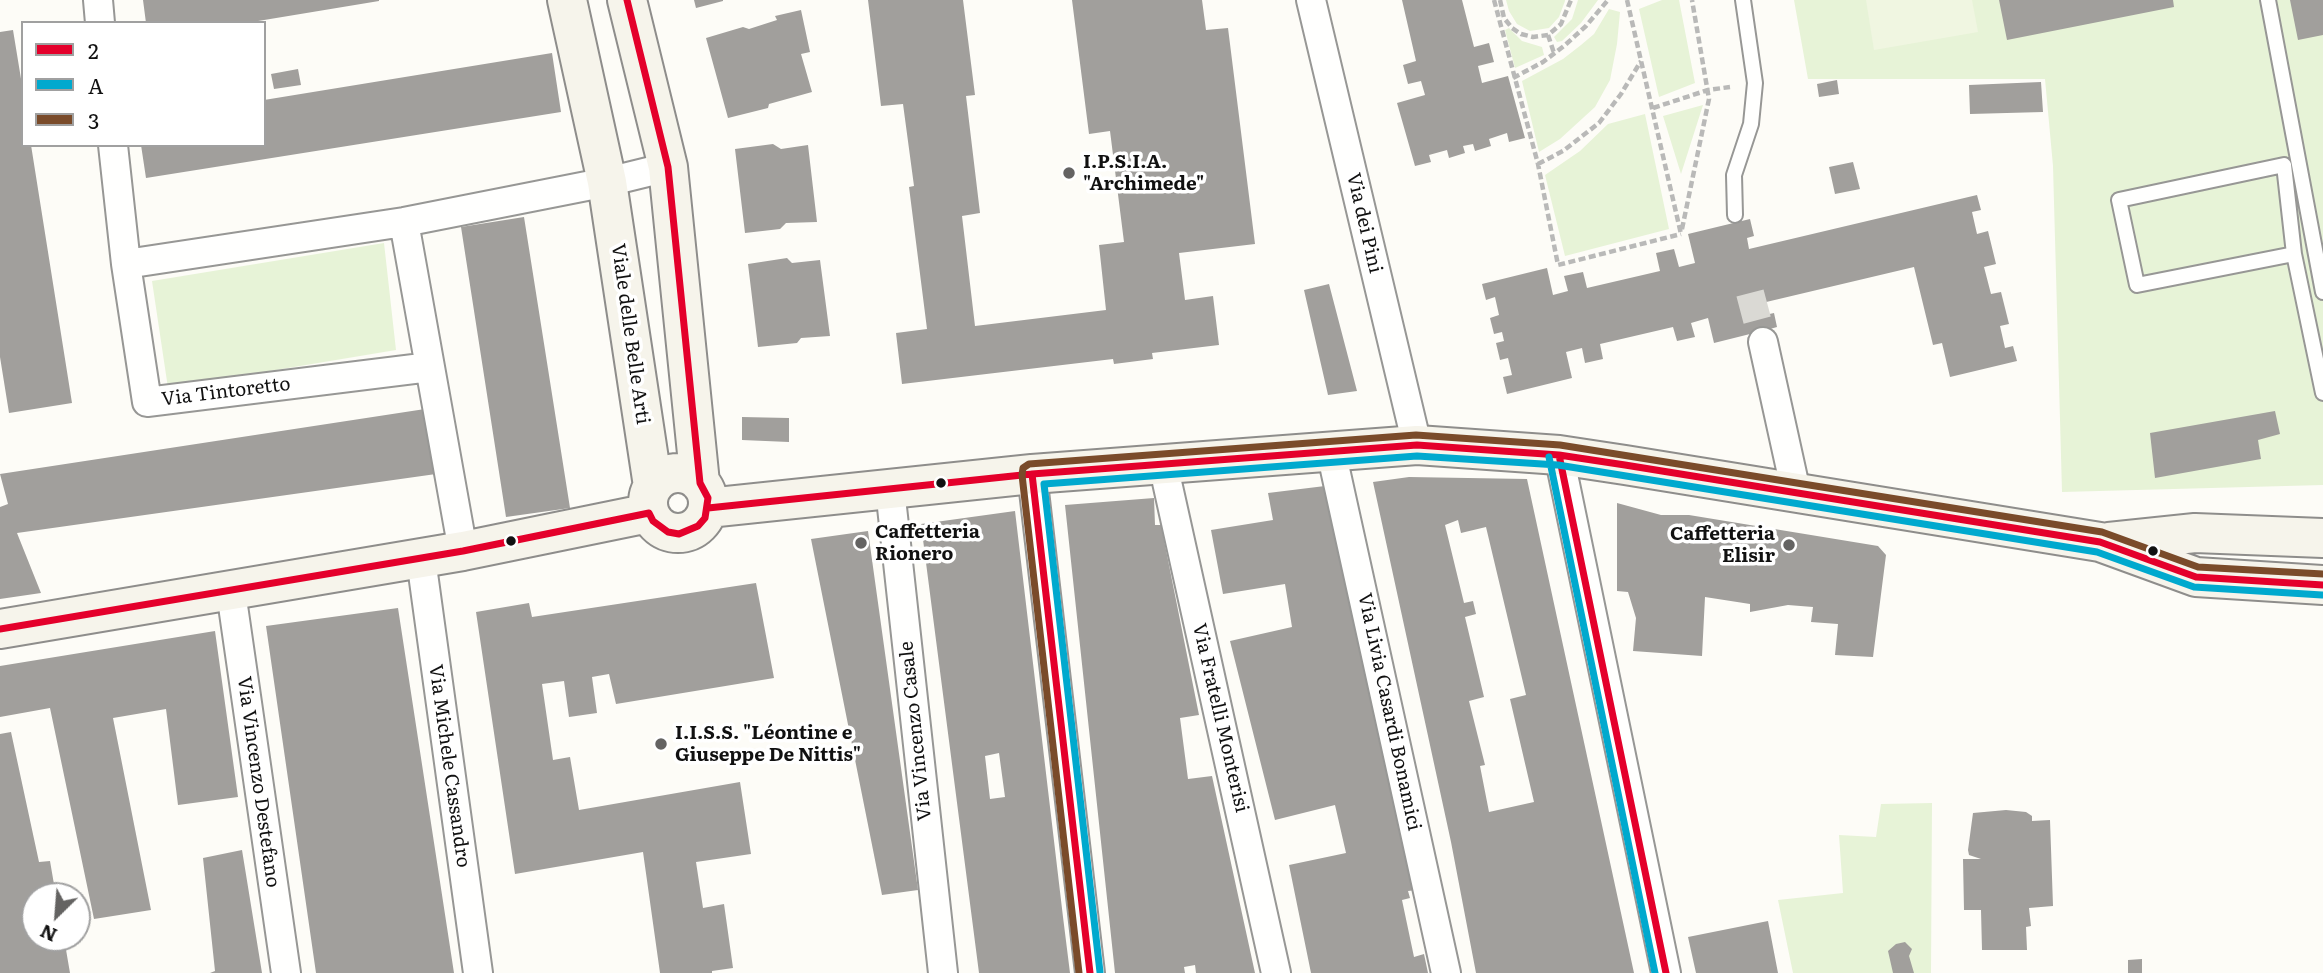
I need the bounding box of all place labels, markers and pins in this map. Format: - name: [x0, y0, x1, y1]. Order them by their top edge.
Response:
- place label: I.P.S.I.A. "Archimede": [1083, 151, 1204, 195]
- marker: I.P.S.I.A. "Archimede": [1061, 165, 1077, 181]
- unlabelled marker: [934, 476, 948, 490]
- place label: Caffetteria Rionero: [875, 521, 980, 565]
- place label: Caffetteria Elisir: [1670, 523, 1775, 567]
- unlabelled marker: [504, 534, 518, 548]
- marker: Caffetteria Rionero: [853, 535, 869, 551]
- marker: Caffetteria Elisir: [1781, 537, 1797, 553]
- unlabelled marker: [2146, 544, 2160, 558]
- place label: I.I.S.S. "Léontine e Giuseppe De Nittis": [675, 722, 861, 766]
- marker: I.I.S.S. "Léontine e Giuseppe De Nittis": [653, 736, 669, 752]

